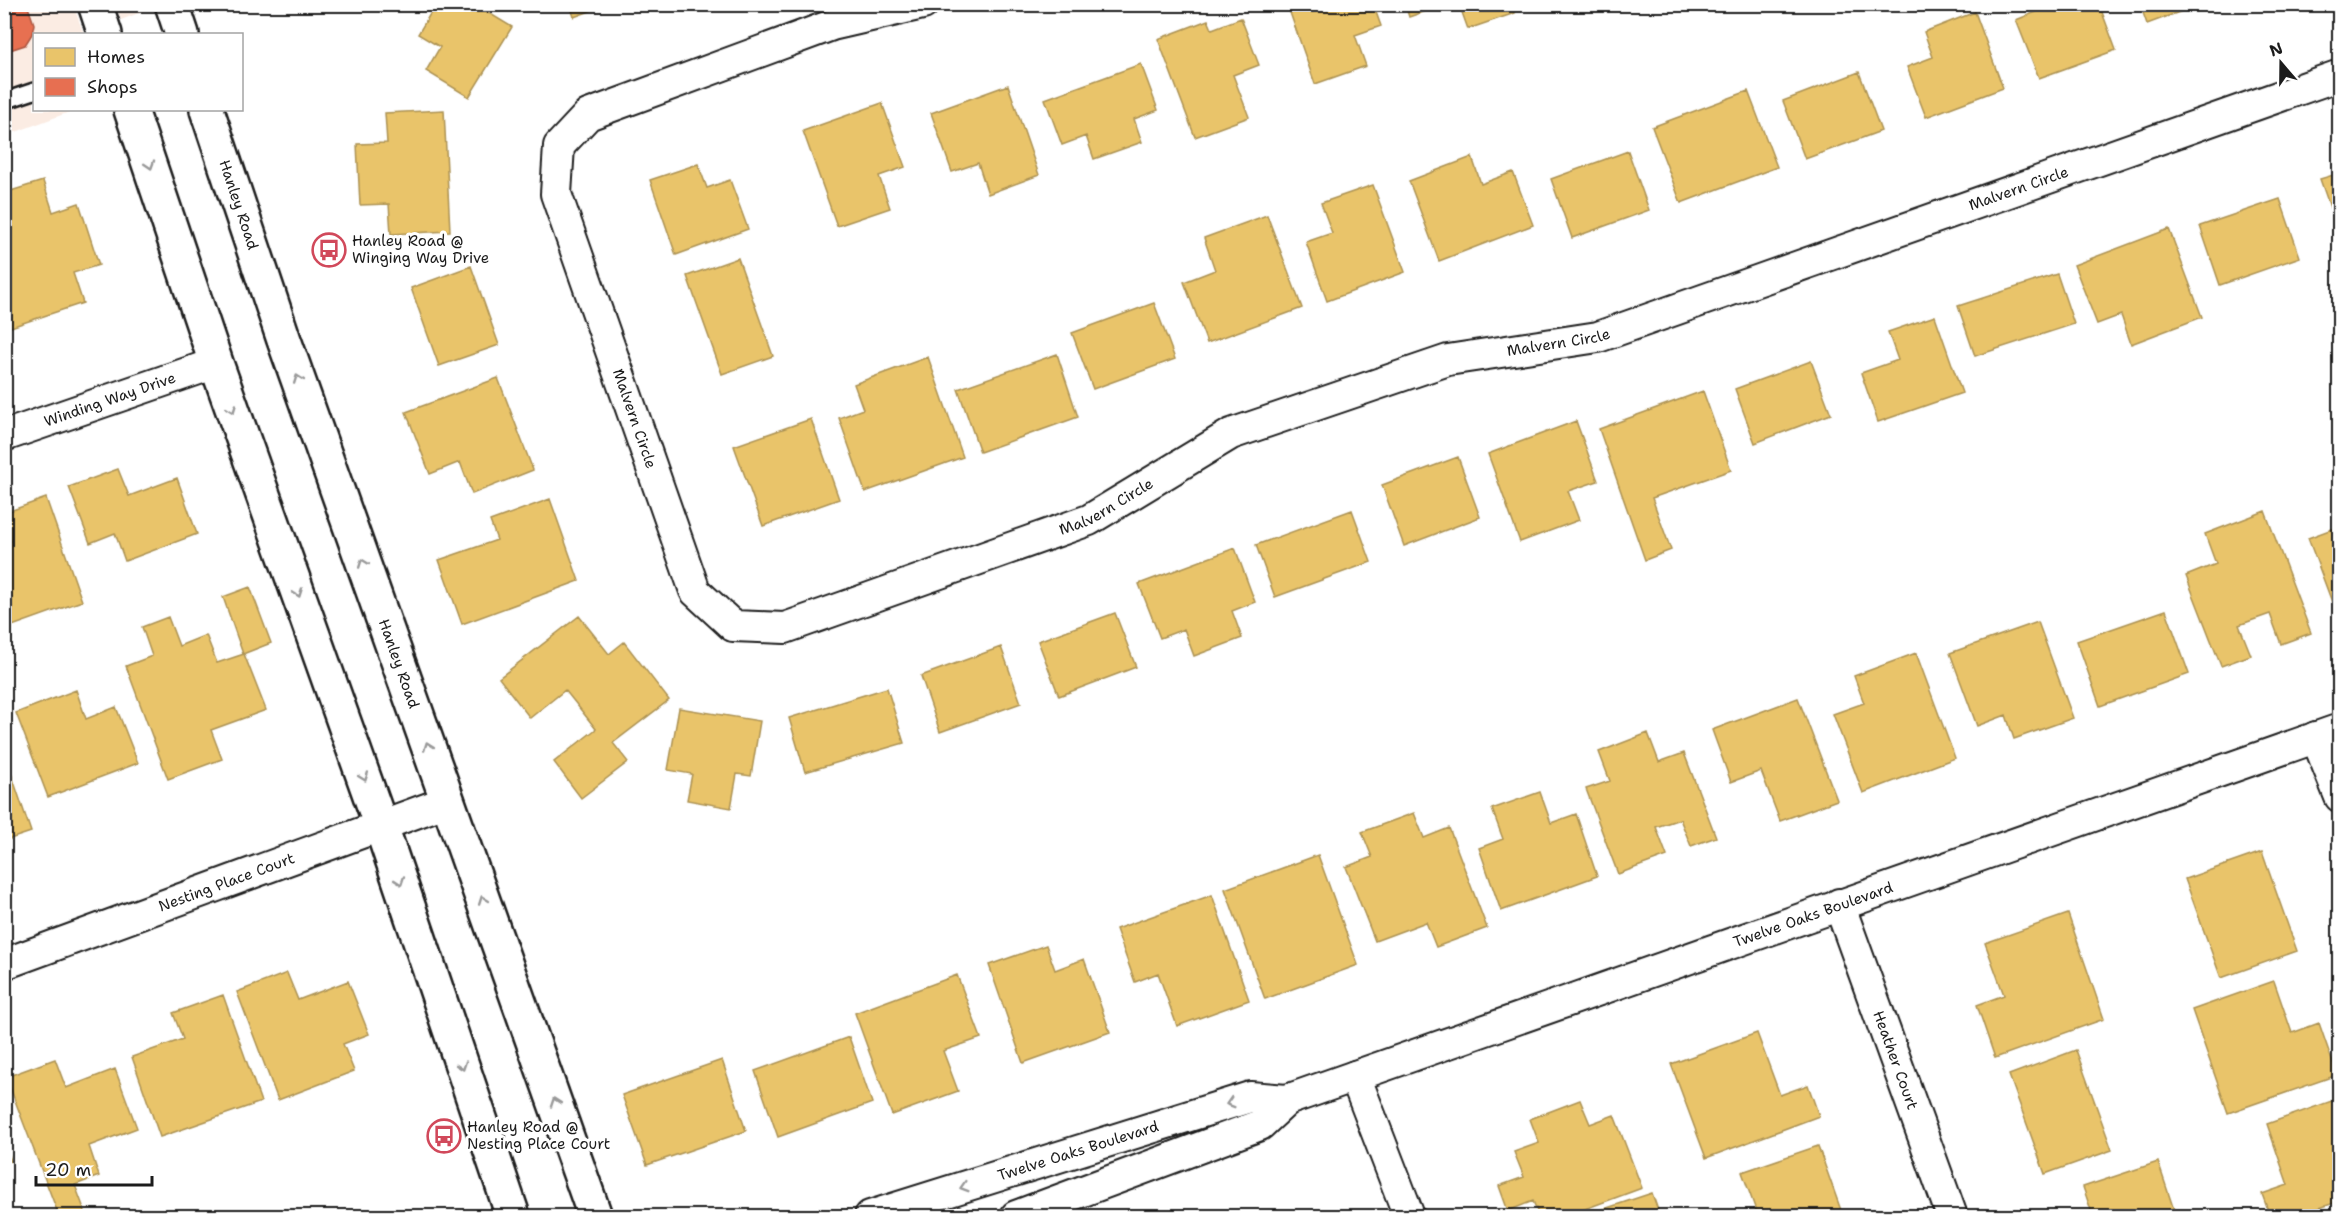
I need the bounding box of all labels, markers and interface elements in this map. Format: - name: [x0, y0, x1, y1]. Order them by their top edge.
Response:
- legend: [33, 33, 243, 111]
- north arrow: [2251, 33, 2311, 93]
- text: N: [2266, 37, 2286, 61]
- text: Homes: [87, 45, 145, 69]
- text: Shops: [87, 75, 138, 99]
- street label: Hanley Road: [214, 157, 263, 253]
- one-way arrow: [142, 159, 155, 170]
- street label: Malvern Circle: [1966, 162, 2071, 215]
- place label: Hanley Road @ Winging Way Drive: [352, 231, 489, 268]
- bus stop icon: Hanley Road @ Winging Way Drive: [311, 232, 347, 268]
- street label: Malvern Circle: [1505, 324, 1613, 361]
- street label: Malvern Circle: [608, 366, 661, 471]
- street label: Winding Way Drive: [41, 368, 178, 431]
- one-way arrow: [292, 374, 305, 385]
- one-way arrow: [225, 404, 238, 414]
- street label: Malvern Circle: [1056, 474, 1157, 540]
- one-way arrow: [358, 558, 371, 568]
- one-way arrow: [290, 587, 303, 598]
- street label: Hanley Road: [374, 616, 424, 712]
- one-way arrow: [423, 741, 436, 752]
- one-way arrow: [356, 771, 369, 782]
- street label: Nesting Place Court: [156, 848, 297, 916]
- one-way arrow: [393, 875, 405, 886]
- street label: Twelve Oaks Boulevard: [1731, 877, 1896, 952]
- one-way arrow: [478, 896, 491, 906]
- street label: Heather Court: [1868, 1008, 1923, 1112]
- one-way arrow: [455, 1060, 468, 1071]
- one-way arrow: [1225, 1096, 1236, 1108]
- one-way arrow: [549, 1097, 562, 1108]
- street label: Twelve Oaks Boulevard: [995, 1116, 1162, 1185]
- place label: Hanley Road @ Nesting Place Court: [467, 1117, 610, 1154]
- bus stop icon: Hanley Road @ Nesting Place Court: [426, 1118, 462, 1154]
- scale bar: [36, 1149, 152, 1187]
- text: 20 m: [45, 1158, 91, 1182]
- one-way arrow: [959, 1180, 970, 1192]

